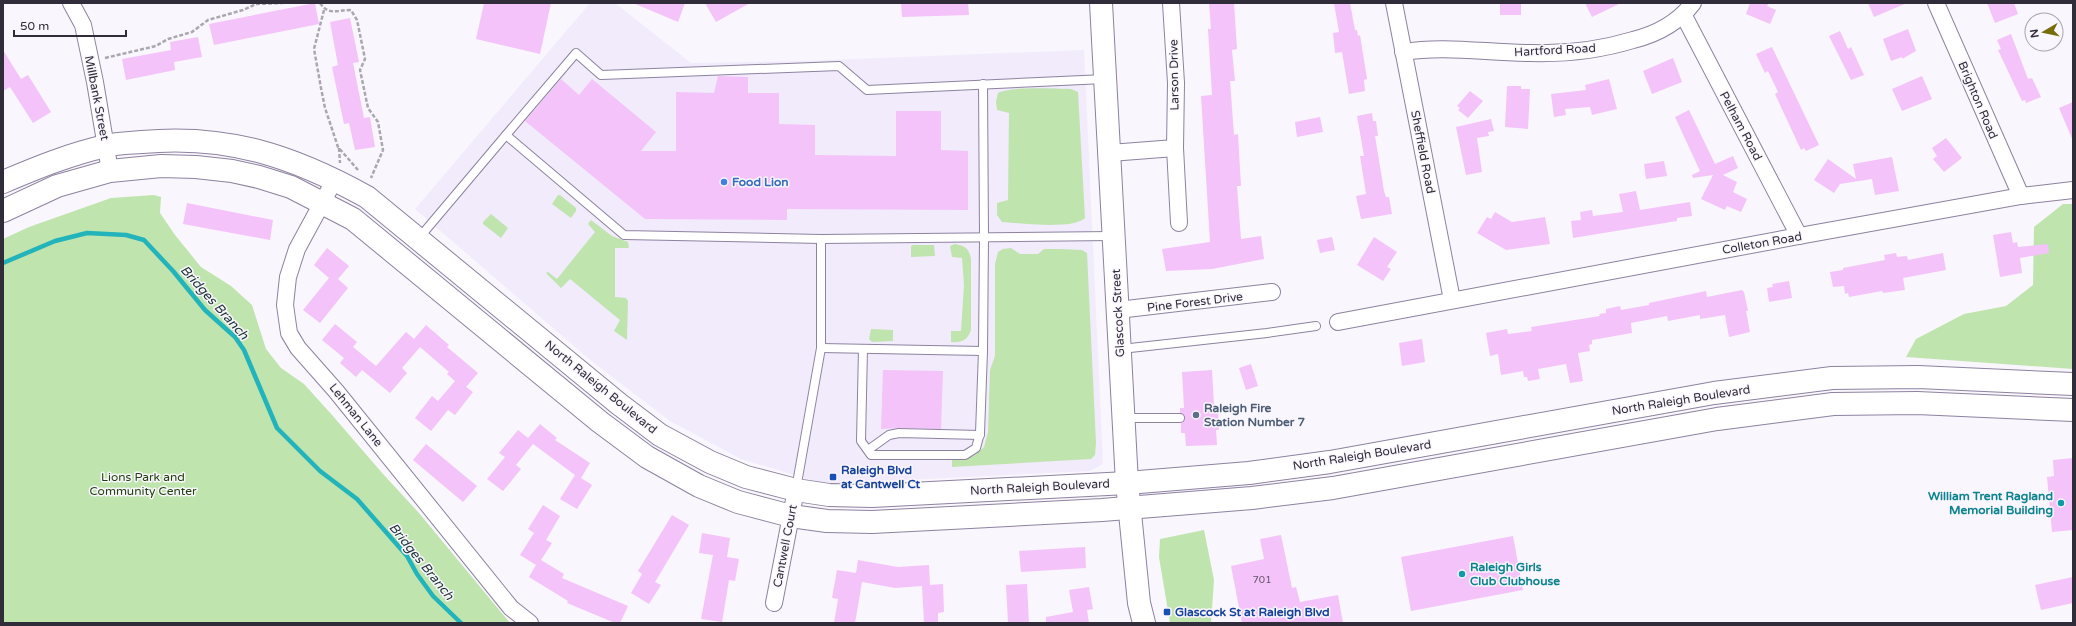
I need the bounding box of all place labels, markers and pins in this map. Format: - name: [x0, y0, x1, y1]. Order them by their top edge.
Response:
- place label: Food Lion: [732, 175, 789, 189]
- marker: Food Lion: [719, 177, 729, 187]
- place label: Raleigh Fire Station Number 7: [1204, 401, 1305, 429]
- marker: Raleigh Fire Station Number 7: [1191, 410, 1201, 420]
- place label: Raleigh Blvd at Cantwell Ct: [841, 463, 920, 491]
- marker: Raleigh Blvd at Cantwell Ct: [828, 472, 838, 482]
- place label: William Trent Ragland Memorial Building: [1928, 489, 2053, 518]
- marker: William Trent Ragland Memorial Building: [2056, 498, 2066, 508]
- place label: Raleigh Girls Club Clubhouse: [1470, 560, 1560, 588]
- marker: Raleigh Girls Club Clubhouse: [1457, 569, 1467, 579]
- place label: Glascock St at Raleigh Blvd: [1175, 605, 1330, 620]
- marker: Glascock St at Raleigh Blvd: [1162, 607, 1172, 617]

